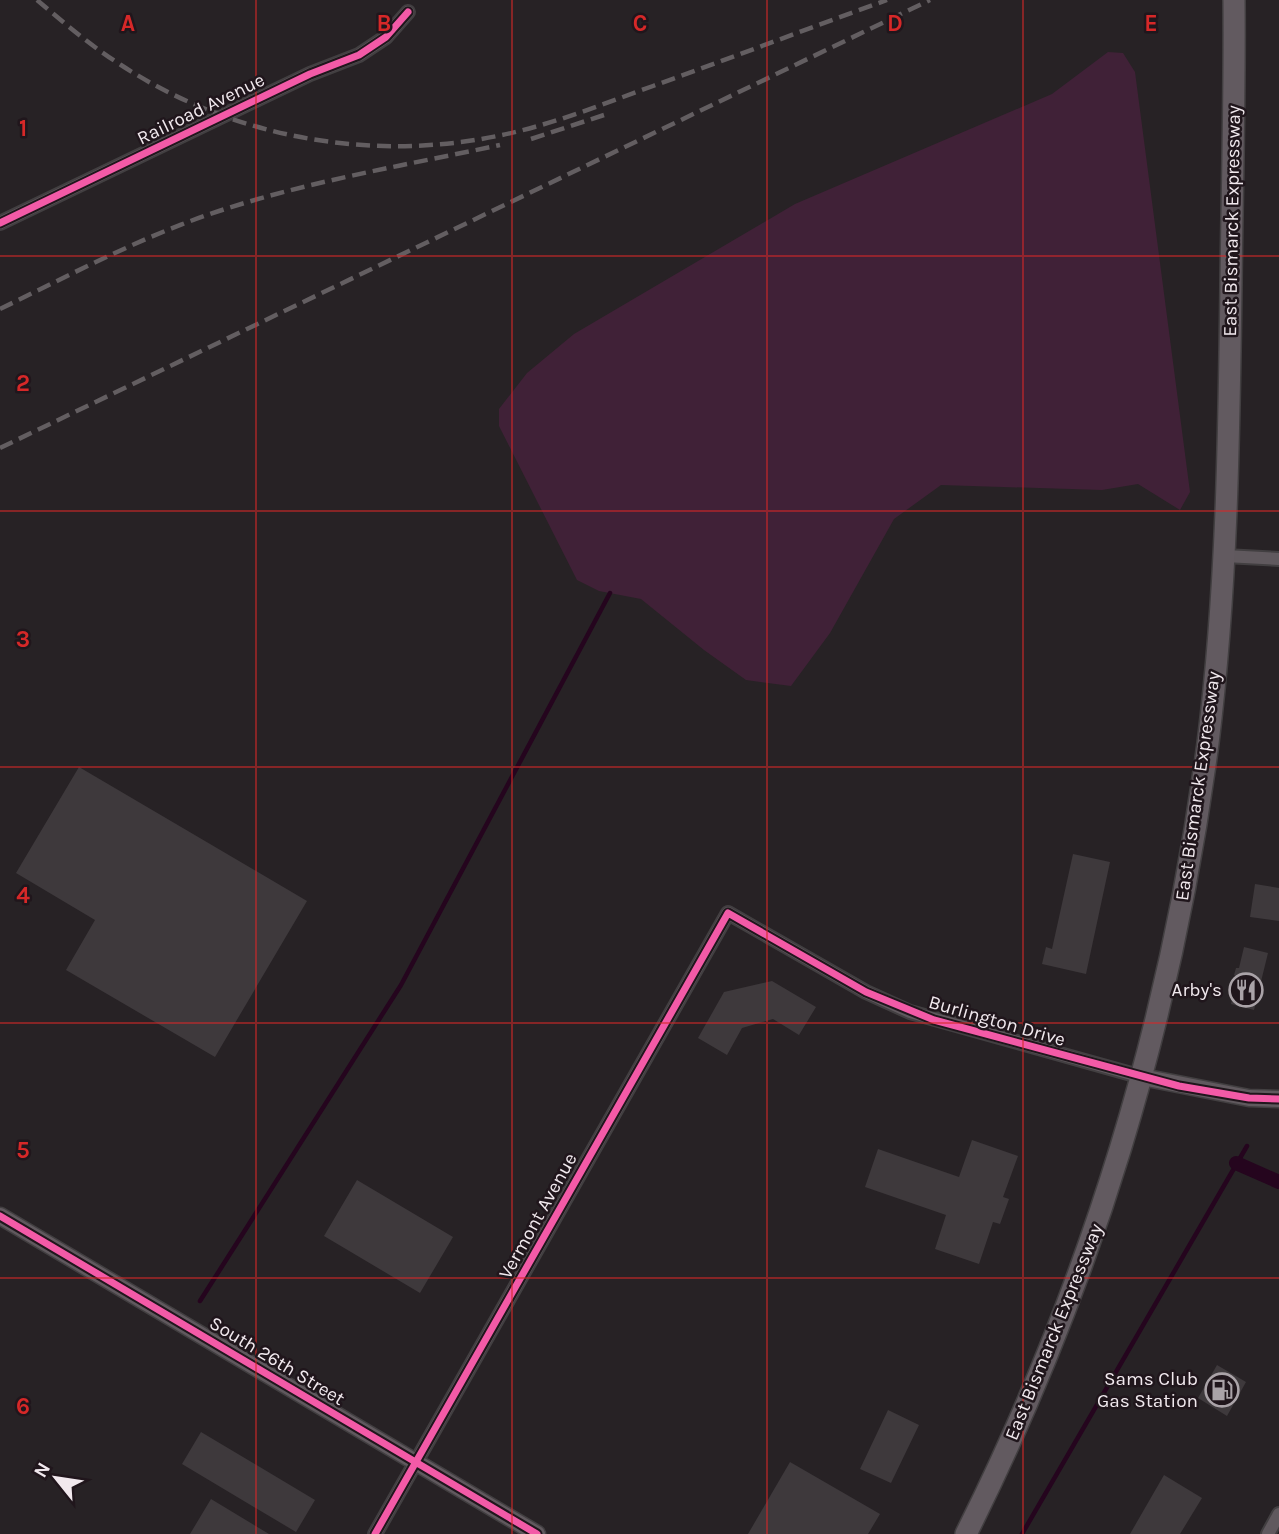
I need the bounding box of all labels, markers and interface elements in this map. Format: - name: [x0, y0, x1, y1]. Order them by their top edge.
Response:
- text: A: [121, 10, 135, 37]
- text: B: [377, 10, 391, 37]
- text: C: [633, 10, 647, 37]
- text: D: [887, 10, 903, 37]
- text: E: [1144, 10, 1158, 37]
- street label: Railroad Avenue: [134, 69, 268, 149]
- street label: East Bismarck Expressway: [1219, 105, 1245, 337]
- text: 1: [19, 115, 27, 142]
- text: 2: [16, 370, 30, 397]
- text: 3: [16, 626, 30, 653]
- street label: East Bismarck Expressway: [1171, 670, 1225, 902]
- text: 4: [16, 882, 30, 909]
- restaurant icon: Arby's: [1227, 971, 1265, 1009]
- place label: Arby's: [1172, 979, 1222, 1001]
- street label: Burlington Drive: [926, 991, 1068, 1051]
- text: 5: [16, 1137, 30, 1164]
- street label: Vermont Avenue: [494, 1149, 582, 1283]
- street label: East Bismarck Expressway: [1000, 1220, 1108, 1443]
- street label: South 26th Street: [205, 1312, 349, 1410]
- place label: Sams Club Gas Station: [1097, 1368, 1198, 1412]
- fuel station icon: Sams Club Gas Station: [1203, 1371, 1241, 1409]
- text: 6: [16, 1393, 30, 1420]
- north arrow: [21, 1443, 91, 1513]
- text: N: [29, 1459, 55, 1481]

